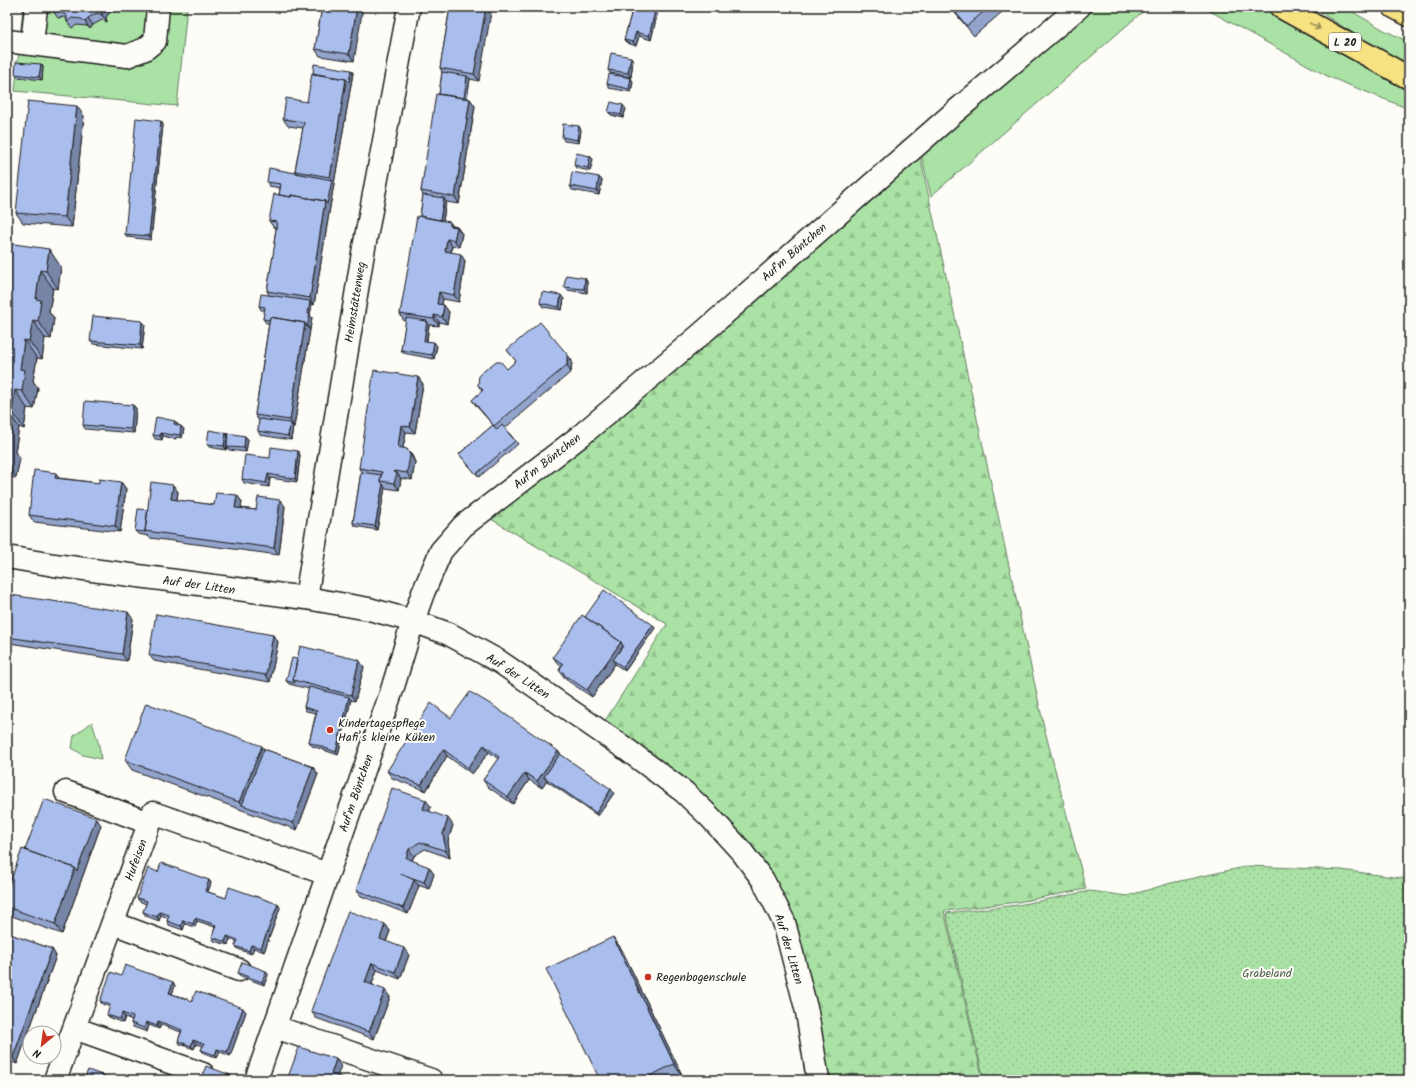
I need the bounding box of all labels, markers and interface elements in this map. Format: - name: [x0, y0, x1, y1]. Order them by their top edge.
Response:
- one-way arrow: [1309, 23, 1321, 30]
- road number: L 20: [1329, 33, 1361, 51]
- street label: Auf'm Böntchen: [757, 219, 831, 286]
- street label: Heimstättenweg: [340, 260, 371, 344]
- street label: Auf'm Böntchen: [509, 429, 585, 494]
- street label: Auf der Litten: [161, 571, 236, 600]
- street label: Auf der Litten: [482, 649, 554, 704]
- place label: Kindertagespflege Hafi’s kleine Küken: [338, 714, 435, 747]
- marker: Kindertagespflege Hafi’s kleine Küken: [325, 725, 335, 735]
- street label: Auf'm Böntchen: [334, 752, 379, 835]
- street label: Hufeisen: [120, 836, 153, 884]
- street label: Auf der Litten: [769, 911, 808, 987]
- park label: Grabeland: [1242, 964, 1293, 983]
- place label: Regenbogenschule: [656, 968, 747, 987]
- marker: Regenbogenschule: [643, 972, 653, 982]
- north arrow: [22, 1025, 62, 1065]
- text: N: [30, 1043, 45, 1062]

